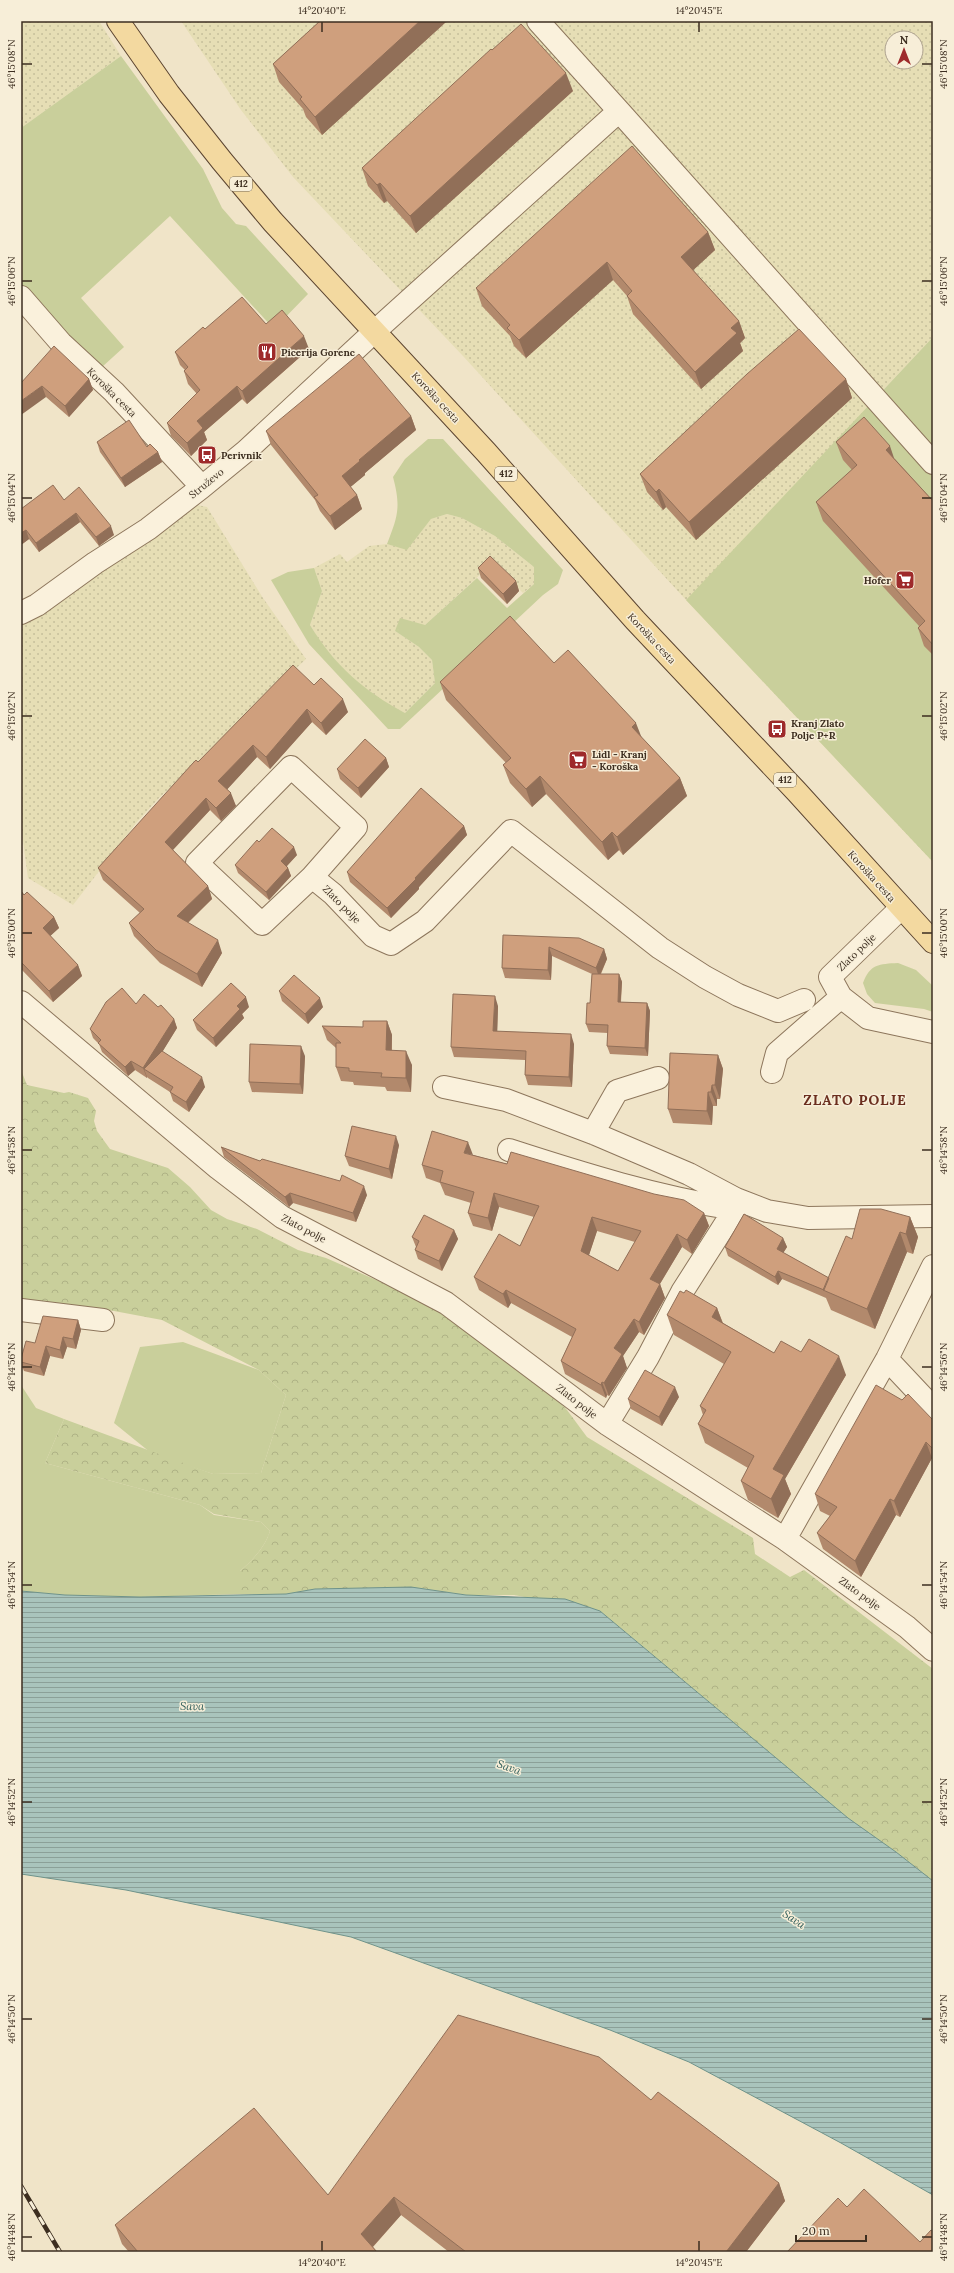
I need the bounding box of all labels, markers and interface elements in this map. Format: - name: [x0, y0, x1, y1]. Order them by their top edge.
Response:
- text: 14°20'40"E: [298, 4, 346, 17]
- text: 14°20'45"E: [676, 4, 722, 17]
- north arrow: [884, 30, 924, 70]
- text: N: [900, 33, 909, 47]
- text: 46°15'08"N: [5, 39, 18, 89]
- text: 46°15'08"N: [937, 39, 950, 89]
- road number: 412: [230, 177, 252, 191]
- text: 46°15'06"N: [5, 256, 18, 306]
- text: 46°15'06"N: [937, 256, 950, 306]
- restaurant icon: Picerija Gorenc: [256, 341, 278, 363]
- place label: Picerija Gorenc: [281, 346, 356, 359]
- street label: Koroška cesta: [84, 365, 139, 420]
- street label: Koroška cesta: [409, 369, 462, 425]
- bus stop icon: Perivnik: [196, 444, 218, 466]
- place label: Perivnik: [221, 449, 262, 462]
- street label: Struževo: [186, 465, 226, 501]
- road number: 412: [495, 467, 517, 481]
- text: 46°15'04"N: [5, 473, 18, 523]
- text: 46°15'04"N: [937, 473, 950, 523]
- supermarket icon: Hofer: [894, 569, 916, 591]
- place label: Hofer: [864, 574, 891, 587]
- street label: Koroška cesta: [625, 610, 678, 666]
- text: 46°15'02"N: [5, 691, 18, 741]
- text: 46°15'02"N: [937, 691, 950, 741]
- place label: Kranj Zlato Polje P+R: [791, 717, 845, 742]
- bus stop icon: Kranj Zlato Polje P+R: [766, 718, 788, 740]
- place label: Lidl - Kranj - Koroška: [592, 748, 647, 773]
- supermarket icon: Lidl - Kranj - Koroška: [567, 749, 589, 771]
- road number: 412: [774, 773, 796, 787]
- street label: Koroška cesta: [845, 848, 898, 905]
- street label: Zlato polje: [320, 882, 364, 927]
- text: 46°15'00"N: [5, 908, 18, 958]
- text: 46°15'00"N: [937, 908, 950, 958]
- street label: Zlato polje: [834, 930, 879, 974]
- district label: ZLATO POLJE: [803, 1091, 907, 1109]
- text: 46°14'58"N: [5, 1125, 18, 1174]
- text: 46°14'58"N: [937, 1125, 950, 1174]
- street label: Zlato polje: [279, 1211, 329, 1246]
- text: 46°14'56"N: [5, 1342, 18, 1391]
- text: 46°14'56"N: [937, 1342, 950, 1391]
- street label: Zlato polje: [553, 1381, 600, 1422]
- text: 46°14'54"N: [5, 1561, 18, 1609]
- text: 46°14'54"N: [937, 1561, 950, 1609]
- street label: Zlato polje: [836, 1574, 884, 1613]
- water label: Sava: [180, 1699, 205, 1713]
- water label: Sava: [495, 1756, 524, 1778]
- text: 46°14'52"N: [5, 1778, 18, 1826]
- text: 46°14'52"N: [937, 1778, 950, 1826]
- water label: Sava: [780, 1907, 809, 1932]
- text: 46°14'50"N: [5, 1994, 18, 2044]
- text: 46°14'50"N: [937, 1994, 950, 2044]
- text: 46°14'48"N: [5, 2213, 18, 2261]
- text: 46°14'48"N: [937, 2213, 950, 2261]
- scale bar: [796, 2217, 866, 2243]
- text: 20 m: [802, 2223, 830, 2238]
- text: 14°20'40"E: [298, 2256, 346, 2269]
- text: 14°20'45"E: [676, 2256, 722, 2269]

